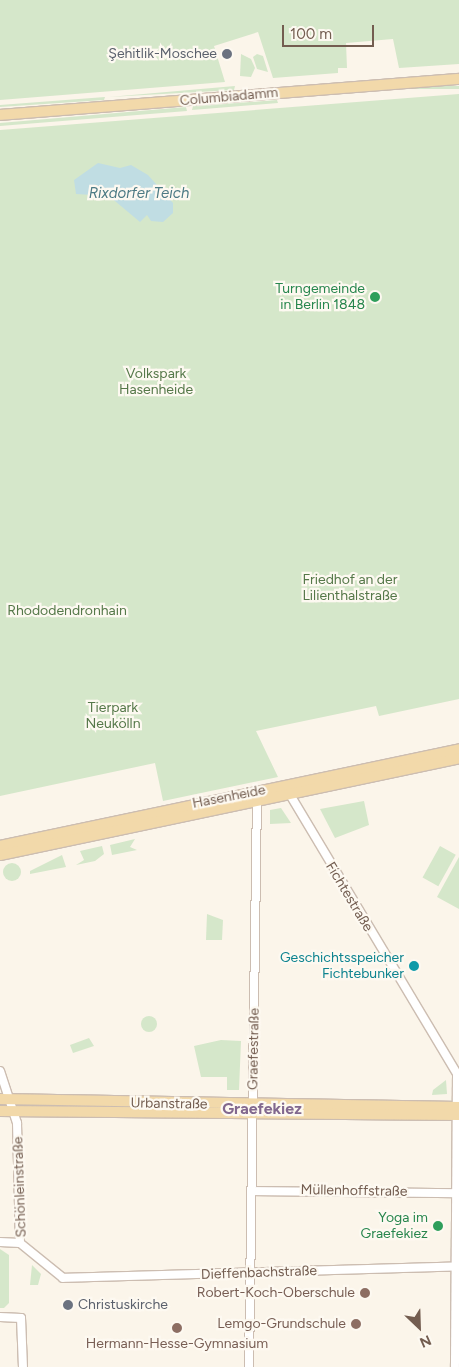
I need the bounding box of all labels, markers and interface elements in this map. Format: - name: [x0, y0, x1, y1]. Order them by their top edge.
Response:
- scale bar: [284, 15, 376, 47]
- text: 100 m: [290, 25, 332, 43]
- place label: Şehitlik-Moschee: [108, 46, 217, 62]
- marker: Şehitlik-Moschee: [221, 48, 233, 60]
- street label: Columbiadamm: [179, 84, 279, 110]
- water label: Rixdorfer Teich: [89, 185, 189, 203]
- place label: Turngemeinde in Berlin 1848: [275, 281, 365, 314]
- marker: Turngemeinde in Berlin 1848: [369, 291, 381, 303]
- park label: Volkspark Hasenheide: [119, 366, 193, 398]
- park label: Friedhof an der Lilienthalstraße: [303, 572, 397, 604]
- park label: Rhododendronhain: [7, 603, 127, 619]
- park label: Tierpark Neukölln: [85, 700, 141, 732]
- street label: Hasenheide: [191, 782, 267, 812]
- street label: Fichtestraße: [322, 859, 376, 935]
- place label: Geschichtsspeicher Fichtebunker: [280, 950, 404, 982]
- marker: Geschichtsspeicher Fichtebunker: [408, 960, 420, 972]
- street label: Graefestraße: [245, 1008, 263, 1090]
- street label: Urbanstraße: [130, 1095, 208, 1113]
- district label: Graefekiez: [222, 1099, 302, 1119]
- street label: Schönleinstraße: [10, 1136, 30, 1238]
- street label: Müllenhoffstraße: [300, 1182, 408, 1200]
- place label: Yoga im Graefekiez: [361, 1210, 428, 1242]
- marker: Yoga im Graefekiez: [432, 1220, 444, 1232]
- street label: Dieffenbachstraße: [201, 1263, 317, 1283]
- place label: Robert-Koch-Oberschule: [197, 1285, 355, 1301]
- marker: Robert-Koch-Oberschule: [359, 1287, 371, 1299]
- place label: Christuskirche: [78, 1297, 168, 1313]
- marker: Christuskirche: [62, 1299, 74, 1311]
- north arrow: [394, 1302, 444, 1352]
- place label: Lemgo-Grundschule: [217, 1316, 346, 1332]
- marker: Lemgo-Grundschule: [350, 1318, 362, 1330]
- marker: Hermann-Hesse-Gymnasium: [171, 1322, 183, 1334]
- text: N: [417, 1331, 434, 1351]
- place label: Hermann-Hesse-Gymnasium: [86, 1336, 268, 1352]

